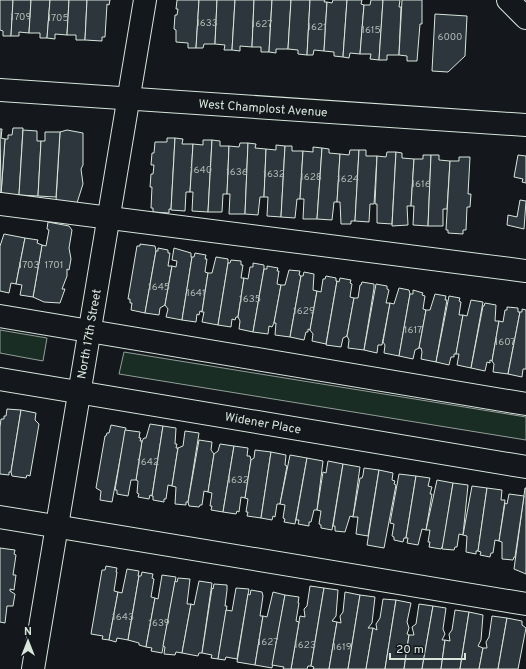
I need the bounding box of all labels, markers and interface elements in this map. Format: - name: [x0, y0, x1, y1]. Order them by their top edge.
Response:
- house number: 1709: [10, 11, 32, 24]
- house number: 1705: [47, 12, 69, 25]
- house number: 1633: [196, 17, 218, 30]
- house number: 1627: [252, 18, 272, 31]
- house number: 1621: [307, 21, 327, 34]
- house number: 1615: [361, 24, 381, 37]
- house number: 6000: [437, 31, 463, 44]
- street label: West Champlost Avenue: [198, 97, 328, 121]
- house number: 1640: [190, 164, 212, 177]
- house number: 1636: [226, 166, 248, 179]
- house number: 1632: [263, 168, 285, 181]
- house number: 1628: [300, 171, 322, 184]
- house number: 1624: [337, 173, 359, 186]
- house number: 1616: [411, 178, 431, 191]
- house number: 1703: [18, 259, 40, 272]
- house number: 1701: [45, 259, 63, 272]
- house number: 1645: [148, 281, 170, 294]
- house number: 1641: [186, 287, 206, 300]
- street label: North 17th Street: [74, 288, 106, 380]
- house number: 1635: [239, 293, 261, 306]
- house number: 1629: [293, 305, 315, 318]
- house number: 1617: [404, 324, 422, 337]
- house number: 1607: [494, 336, 516, 349]
- street label: Widener Place: [223, 409, 302, 439]
- house number: 1642: [137, 456, 159, 469]
- house number: 1632: [227, 474, 249, 487]
- house number: 1643: [112, 611, 134, 624]
- house number: 1639: [148, 617, 170, 630]
- north arrow: [8, 621, 48, 661]
- text: N: [24, 625, 32, 639]
- scale bar: [390, 635, 465, 661]
- house number: 1627: [258, 636, 278, 649]
- house number: 1623: [294, 639, 316, 652]
- house number: 1619: [332, 641, 352, 654]
- text: 20 m: [396, 642, 424, 658]

